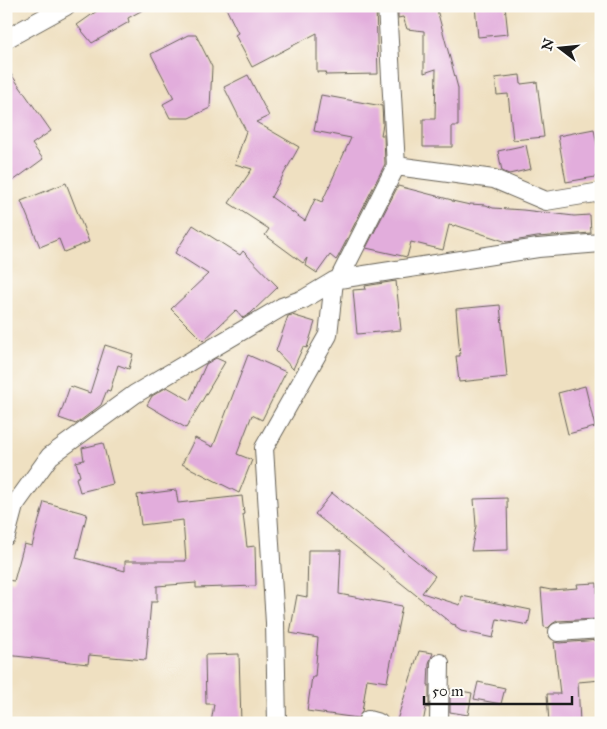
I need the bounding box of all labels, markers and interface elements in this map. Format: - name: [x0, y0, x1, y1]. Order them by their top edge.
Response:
- north arrow: [534, 22, 584, 72]
- text: N: [538, 36, 558, 53]
- scale bar: [424, 674, 572, 706]
- text: 50 m: [432, 682, 464, 700]

